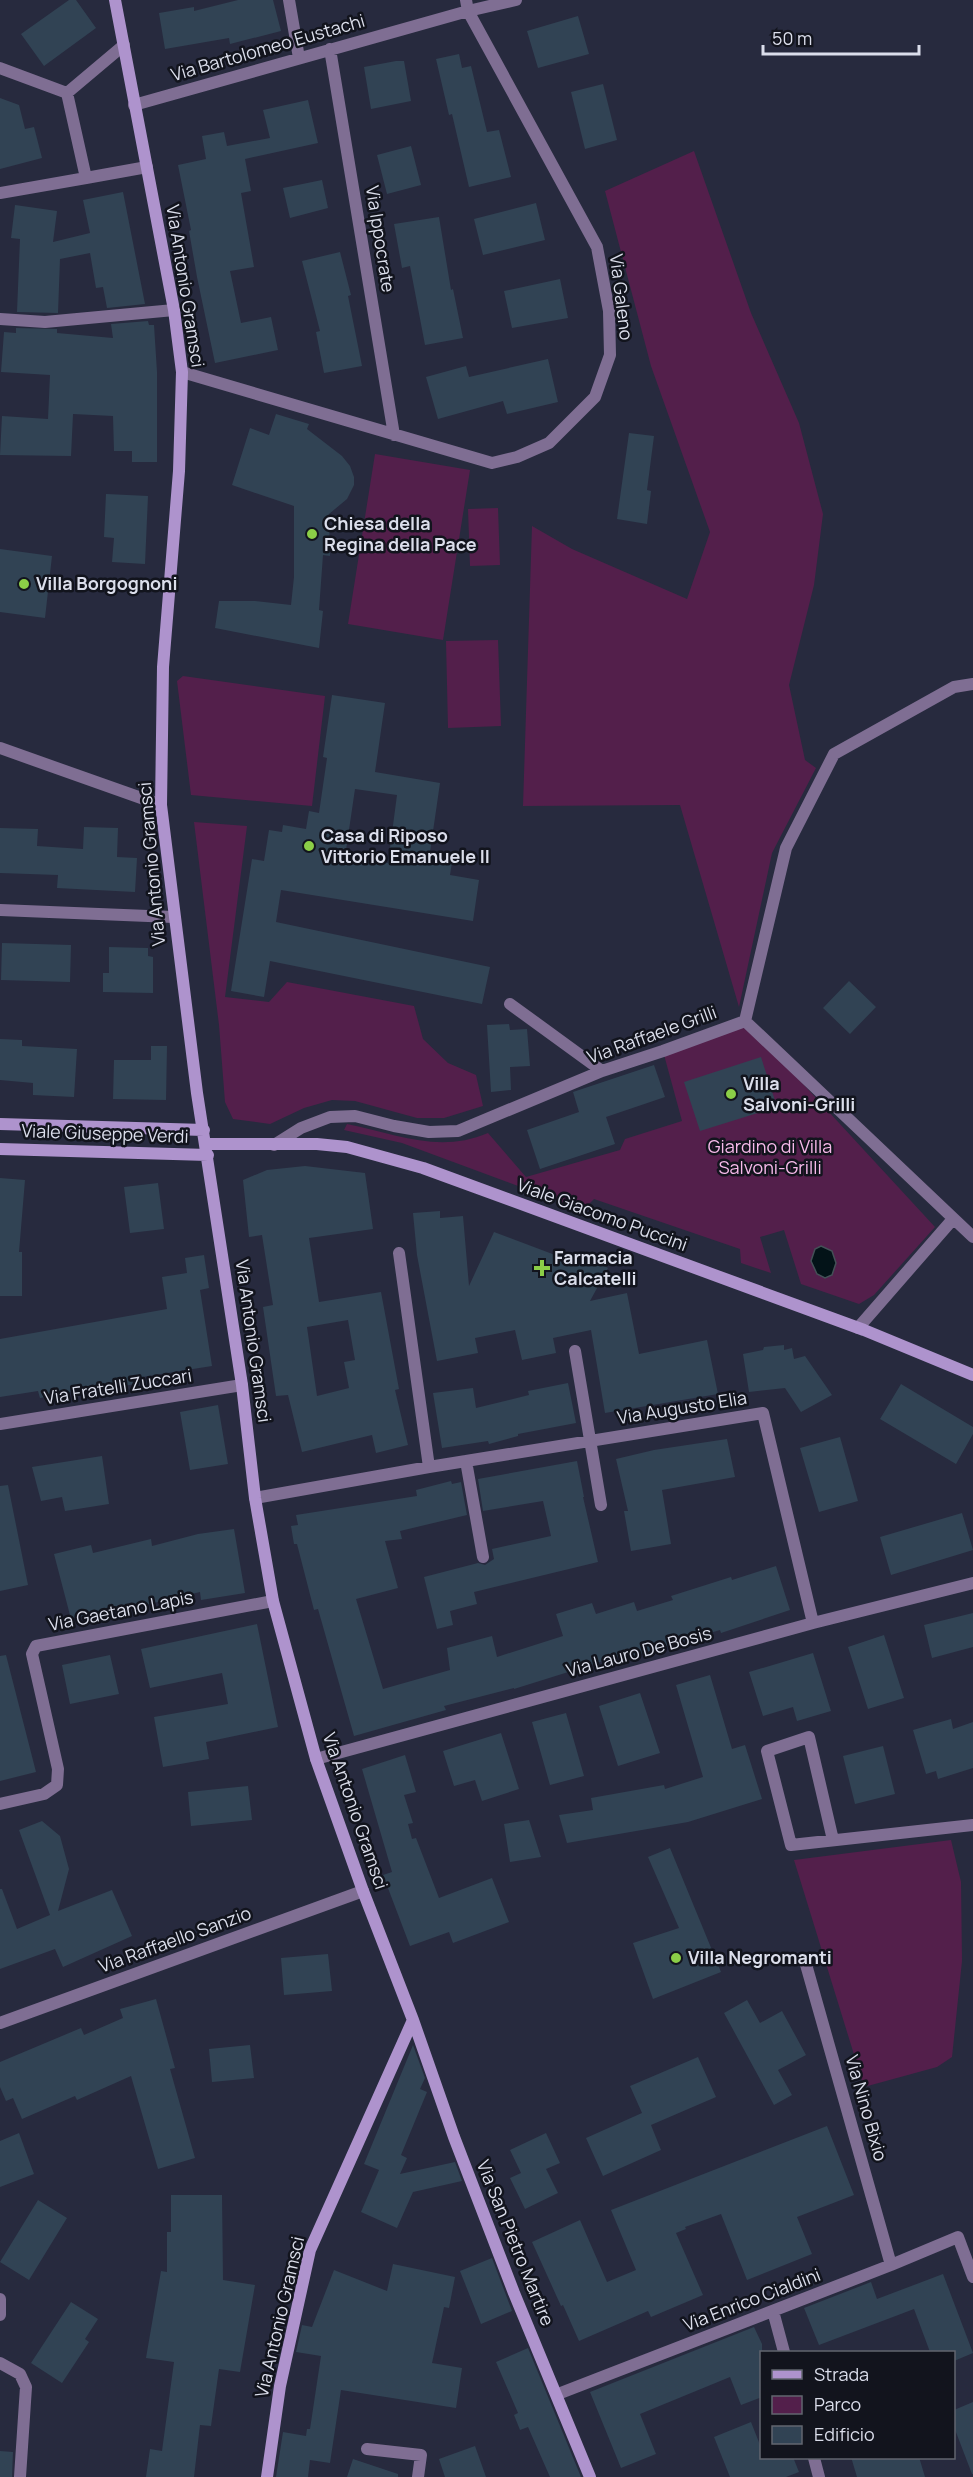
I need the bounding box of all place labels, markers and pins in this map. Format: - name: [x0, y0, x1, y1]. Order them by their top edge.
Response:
- place label: Chiesa della Regina della Pace: [324, 511, 477, 556]
- marker: Chiesa della Regina della Pace: [305, 527, 319, 541]
- place label: Villa Borgognoni: [36, 571, 177, 595]
- marker: Villa Borgognoni: [17, 577, 31, 591]
- place label: Casa di Riposo Vittorio Emanuele II: [321, 823, 490, 868]
- marker: Casa di Riposo Vittorio Emanuele II: [302, 839, 316, 853]
- place label: Villa Salvoni-Grilli: [743, 1071, 855, 1116]
- marker: Villa Salvoni-Grilli: [724, 1087, 738, 1101]
- place label: Farmacia Calcatelli: [554, 1245, 637, 1290]
- marker: Farmacia Calcatelli: [535, 1261, 549, 1275]
- place label: Villa Negromanti: [688, 1945, 832, 1969]
- marker: Villa Negromanti: [669, 1951, 683, 1965]

